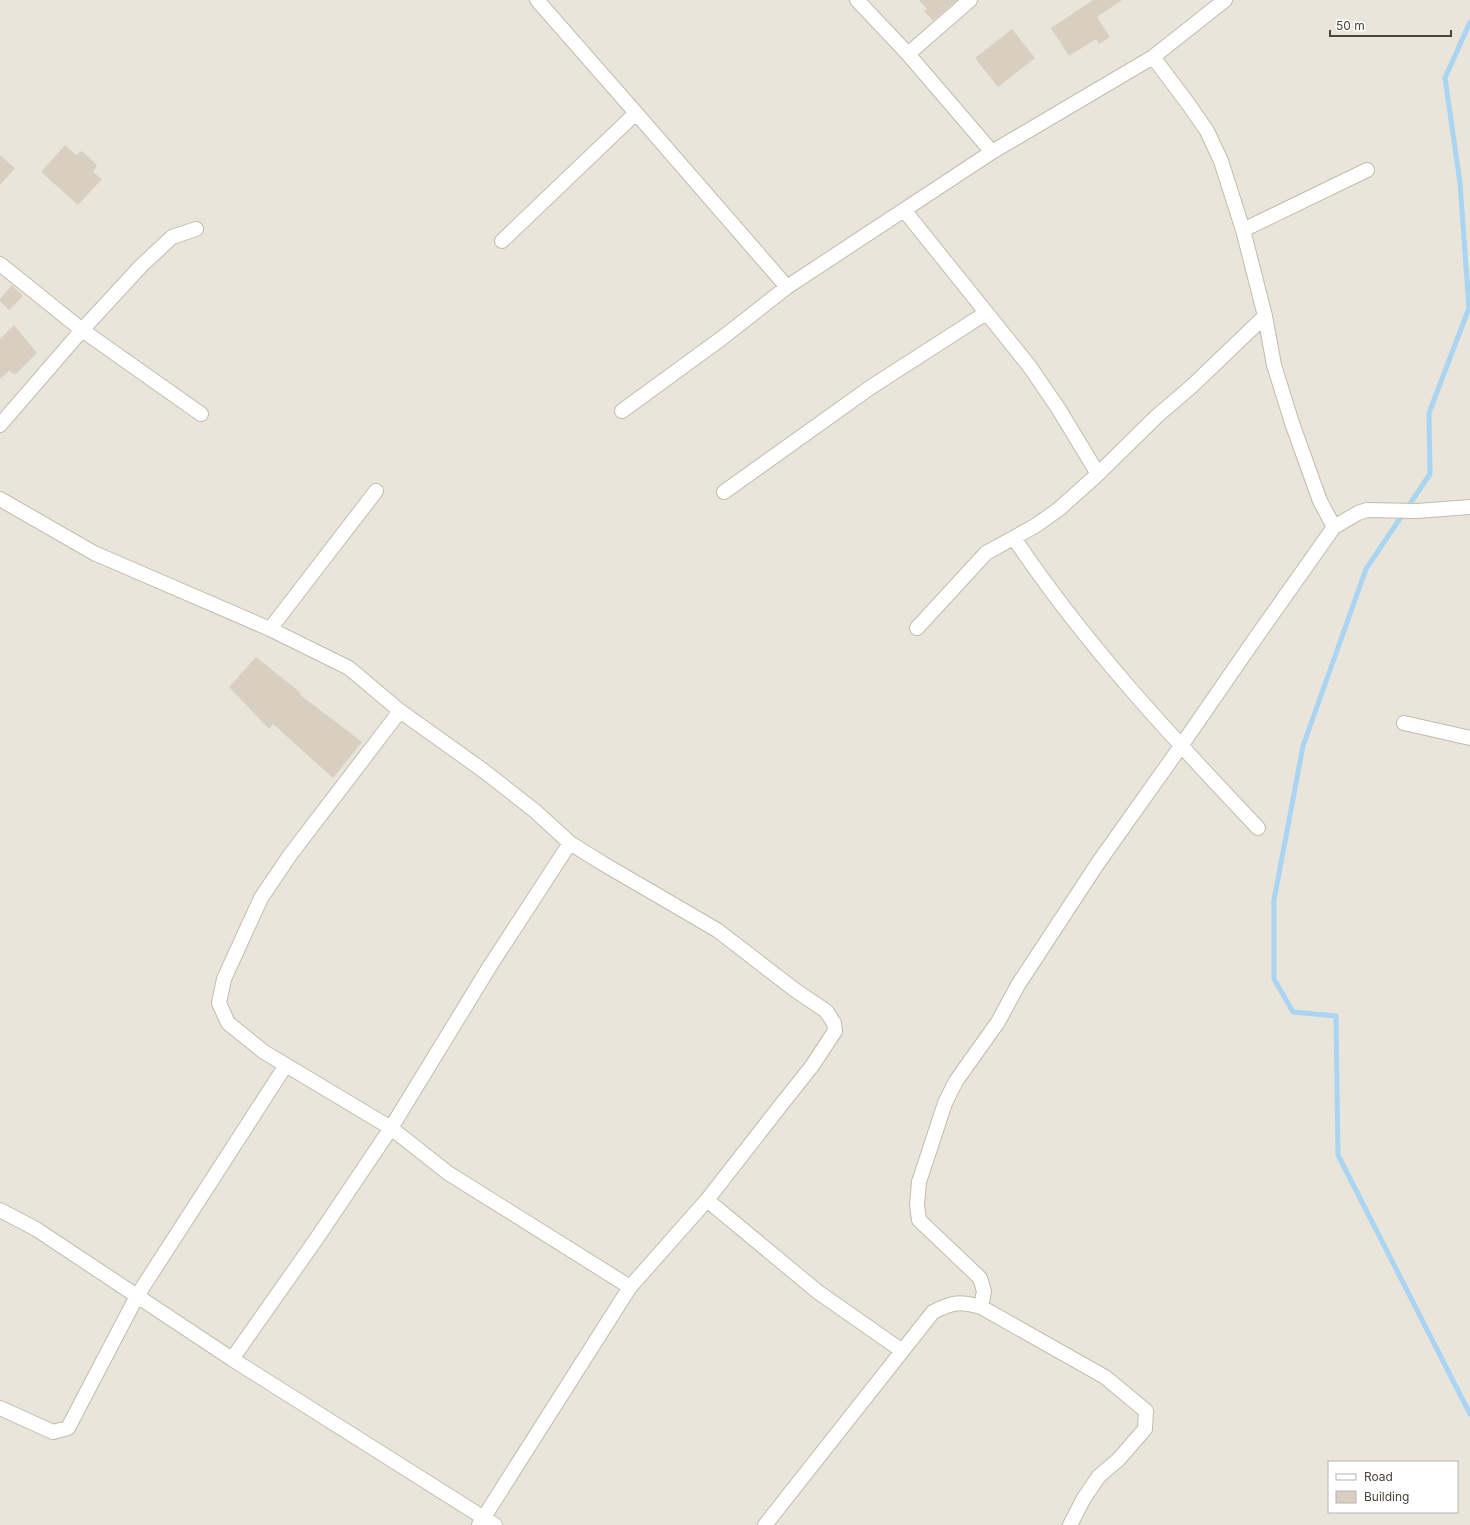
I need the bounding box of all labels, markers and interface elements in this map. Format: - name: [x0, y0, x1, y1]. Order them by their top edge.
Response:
- scale bar: [1330, 12, 1451, 38]
- text: 50 m: [1336, 18, 1365, 33]
- legend: [1328, 1461, 1458, 1513]
- text: Road: [1364, 1469, 1393, 1484]
- text: Building: [1364, 1489, 1409, 1504]

